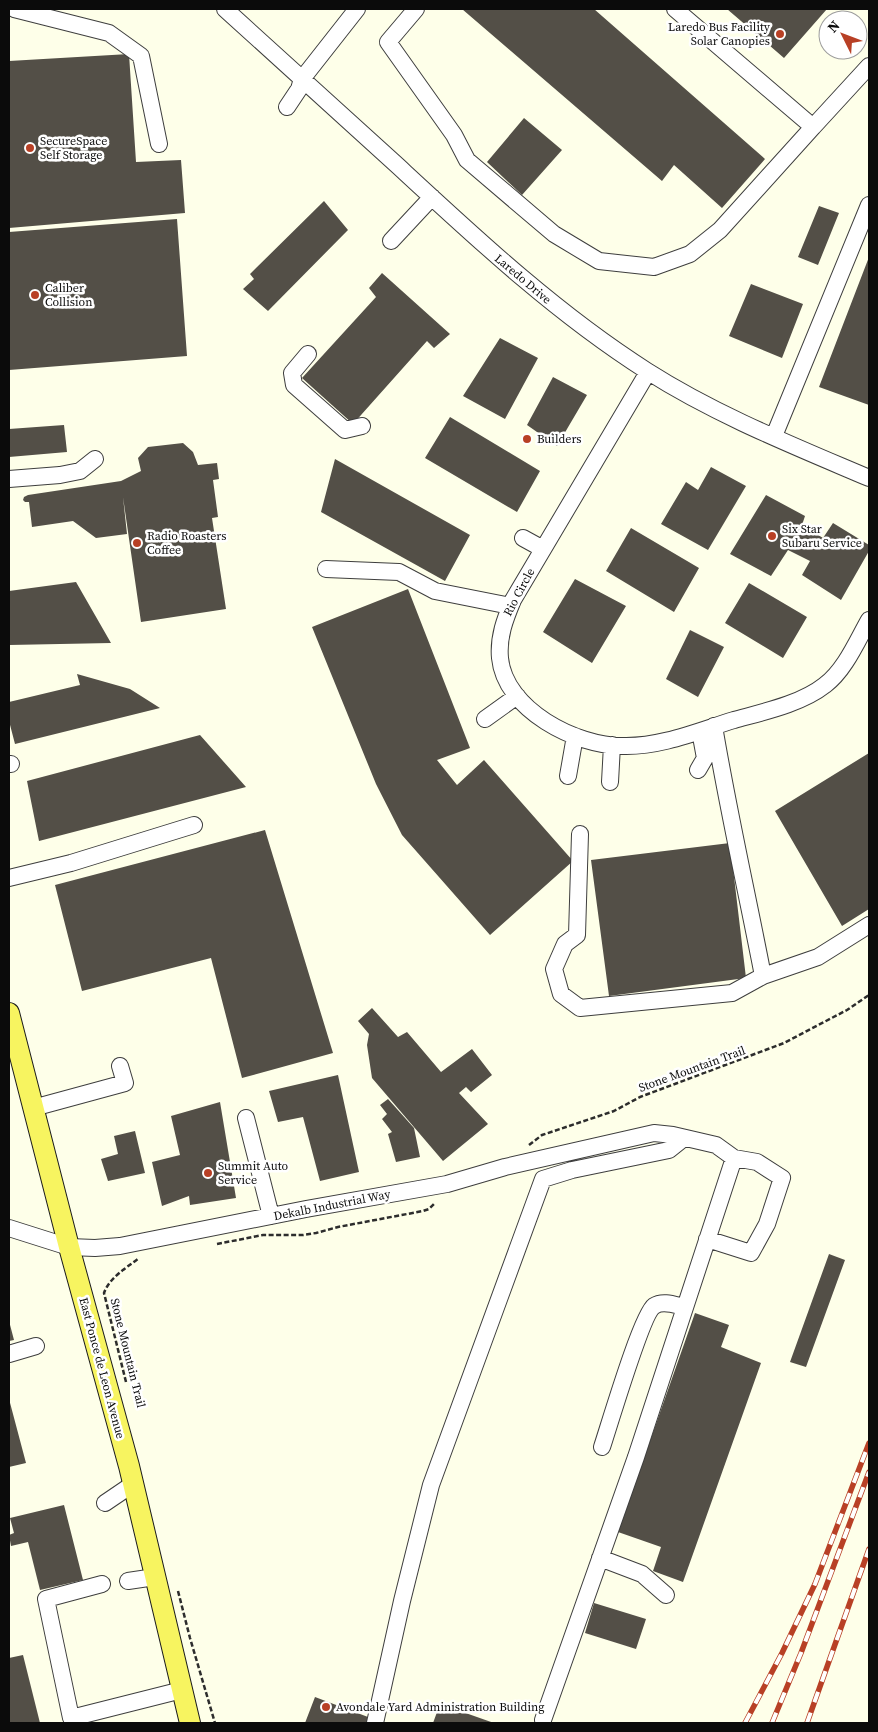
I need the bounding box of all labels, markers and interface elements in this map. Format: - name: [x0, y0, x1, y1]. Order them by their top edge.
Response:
- north arrow: [818, 10, 868, 60]
- text: N: [822, 16, 844, 37]
- place label: Laredo Bus Facility Solar Canopies: [668, 19, 771, 49]
- marker: Laredo Bus Facility Solar Canopies: [774, 28, 786, 40]
- place label: SecureSpace Self Storage: [40, 133, 107, 163]
- marker: SecureSpace Self Storage: [24, 142, 36, 154]
- street label: Laredo Drive: [491, 251, 555, 307]
- place label: Caliber Collision: [45, 280, 92, 310]
- marker: Caliber Collision: [29, 289, 41, 301]
- place label: Builders: [537, 431, 582, 447]
- marker: Builders: [521, 433, 533, 445]
- place label: Six Star Subaru Service: [782, 521, 862, 551]
- place label: Radio Roasters Coffee: [147, 528, 226, 558]
- marker: Six Star Subaru Service: [766, 530, 778, 542]
- marker: Radio Roasters Coffee: [131, 537, 143, 549]
- street label: Rio Circle: [500, 565, 538, 619]
- street label: Stone Mountain Trail: [636, 1042, 748, 1096]
- place label: Summit Auto Service: [218, 1158, 289, 1188]
- marker: Summit Auto Service: [202, 1167, 214, 1179]
- street label: Dekalb Industrial Way: [272, 1186, 393, 1224]
- street label: East Ponce de Leon Avenue: [75, 1296, 129, 1440]
- street label: Stone Mountain Trail: [107, 1297, 149, 1410]
- place label: Avondale Yard Administration Building: [336, 1699, 544, 1715]
- marker: Avondale Yard Administration Building: [320, 1701, 332, 1713]

